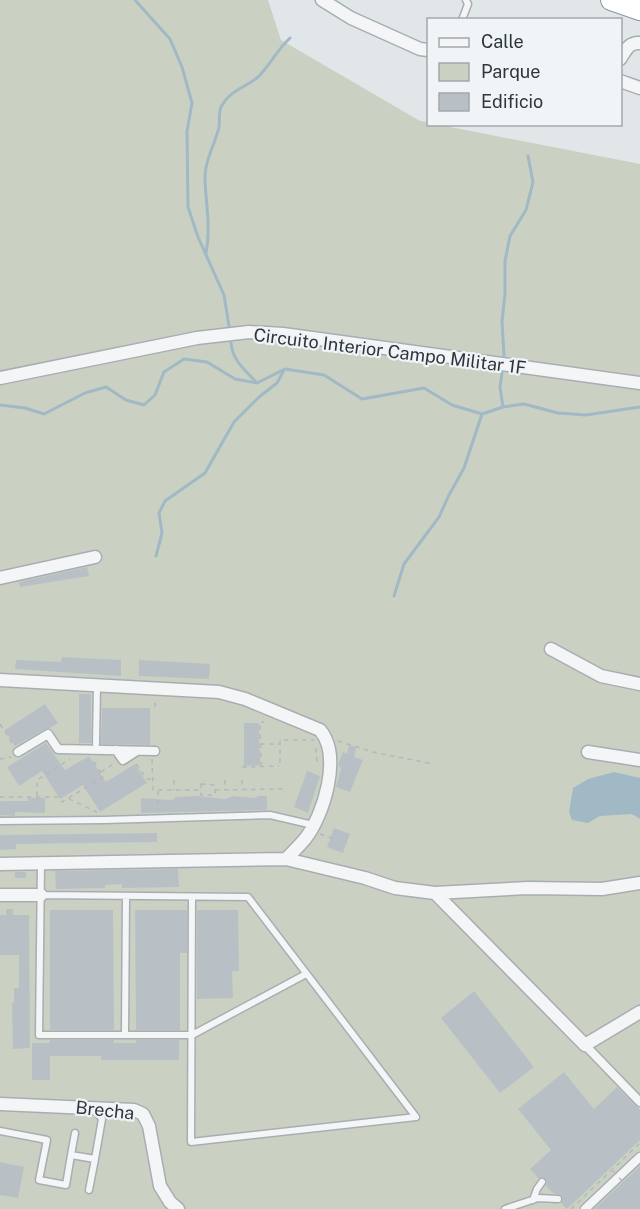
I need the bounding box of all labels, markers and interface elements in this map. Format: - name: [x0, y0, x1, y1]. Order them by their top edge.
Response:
- legend: [427, 18, 622, 126]
- text: Calle: [481, 31, 524, 52]
- text: Parque: [481, 61, 541, 82]
- text: Edificio: [481, 91, 543, 112]
- street label: Circuito Interior Campo Militar 1F: [252, 324, 528, 378]
- street label: Brecha: [75, 1096, 135, 1124]

